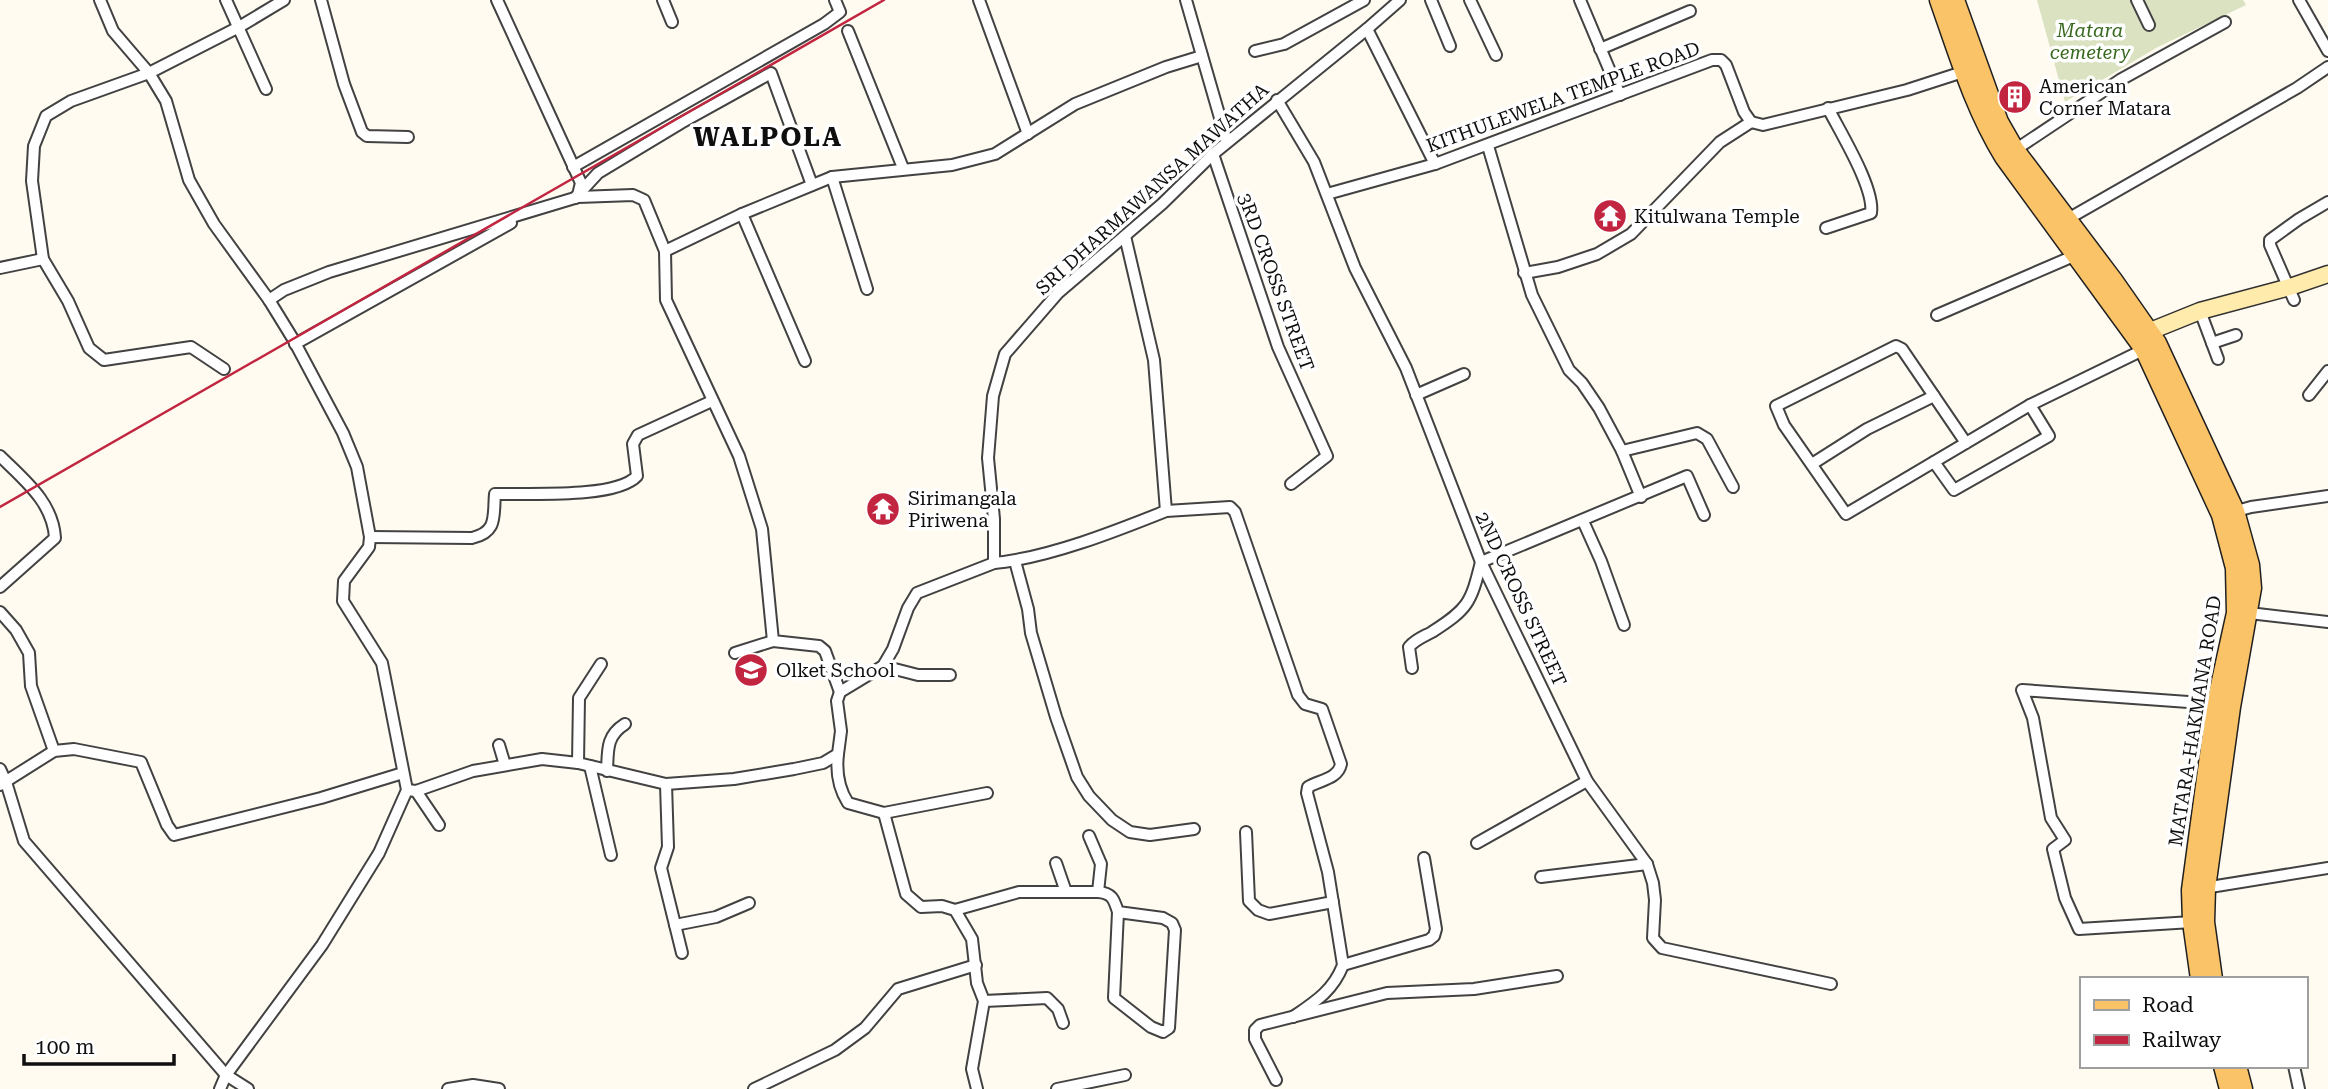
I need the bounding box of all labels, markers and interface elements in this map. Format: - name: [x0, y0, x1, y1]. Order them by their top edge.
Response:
- park label: Matara cemetery: [2050, 19, 2131, 64]
- street label: KITHULEWELA TEMPLE ROAD: [1423, 37, 1703, 157]
- place label: American Corner Matara: [2039, 75, 2171, 120]
- street label: SRI DHARMAWANSA MAWATHA: [1031, 78, 1274, 300]
- building icon: American Corner Matara: [1996, 78, 2034, 116]
- district label: WALPOLA: [693, 122, 843, 152]
- street label: 3RD CROSS STREET: [1233, 190, 1319, 374]
- temple icon: Kitulwana Temple: [1591, 197, 1629, 235]
- place label: Kitulwana Temple: [1634, 205, 1800, 228]
- place label: Sirimangala Piriwena: [908, 487, 1017, 532]
- temple icon: Sirimangala Piriwena: [864, 490, 902, 528]
- street label: 2ND CROSS STREET: [1471, 508, 1571, 690]
- street label: MATARA-HAKMANA ROAD: [2164, 594, 2226, 848]
- school or university icon: Olket School: [732, 651, 770, 689]
- place label: Olket School: [776, 659, 895, 682]
- legend: [2080, 977, 2307, 1068]
- text: Road: [2142, 993, 2194, 1017]
- scale bar: [24, 1023, 175, 1066]
- text: Railway: [2142, 1028, 2222, 1052]
- text: 100 m: [35, 1035, 95, 1059]

